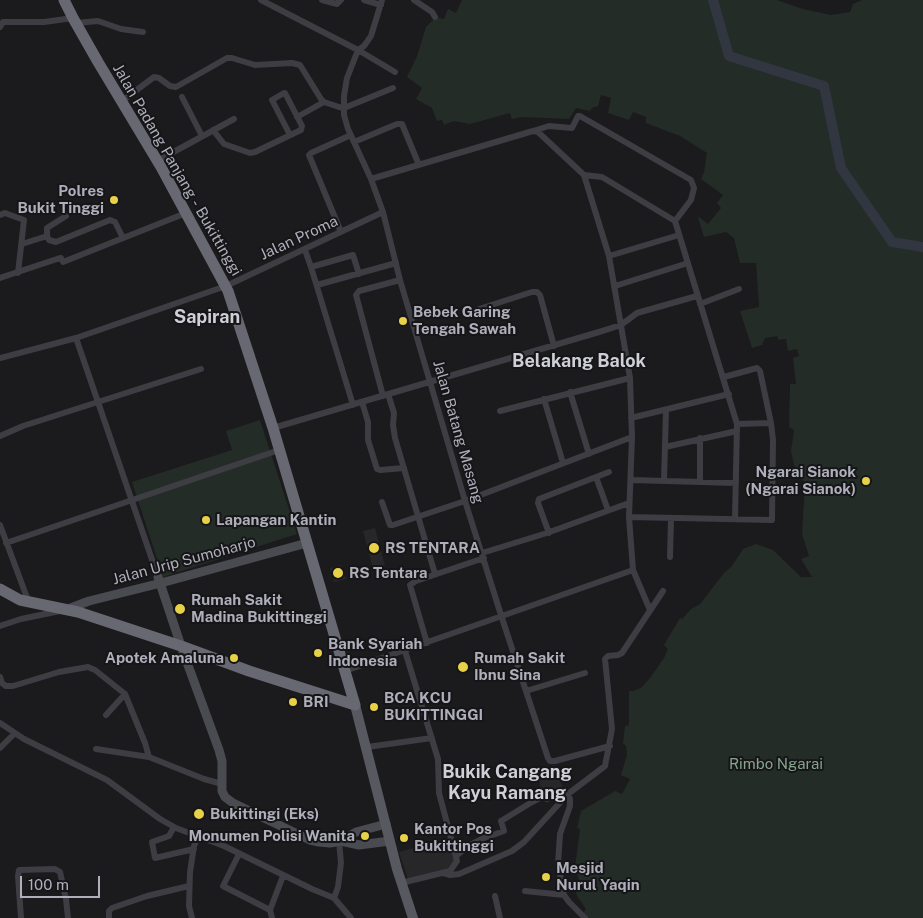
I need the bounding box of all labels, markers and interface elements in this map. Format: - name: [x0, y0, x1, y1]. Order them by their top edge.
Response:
- street label: Jalan Padang Panjang - Bukittinggi: [109, 61, 245, 279]
- place label: Polres Bukit Tinggi: [17, 182, 104, 217]
- marker: Polres Bukit Tinggi: [108, 194, 120, 206]
- street label: Jalan Proma: [257, 212, 341, 264]
- place label: Bebek Garing Tengah Sawah: [413, 303, 516, 338]
- district label: Sapiran: [174, 306, 240, 328]
- marker: Bebek Garing Tengah Sawah: [397, 315, 409, 327]
- district label: Belakang Balok: [512, 350, 646, 372]
- street label: Jalan Batang Masang: [429, 358, 487, 506]
- place label: Ngarai Sianok (Ngarai Sianok): [746, 463, 856, 498]
- marker: Ngarai Sianok (Ngarai Sianok): [860, 475, 872, 487]
- place label: Lapangan Kantin: [216, 511, 336, 529]
- marker: Lapangan Kantin: [200, 514, 212, 526]
- street label: Jalan Urip Sumoharjo: [110, 533, 258, 589]
- place label: RS TENTARA: [385, 539, 480, 557]
- marker: RS TENTARA: [367, 541, 381, 555]
- place label: RS Tentara: [349, 564, 428, 582]
- marker: RS Tentara: [331, 566, 345, 580]
- place label: Rumah Sakit Madina Bukittinggi: [191, 591, 327, 626]
- marker: Rumah Sakit Madina Bukittinggi: [173, 602, 187, 616]
- place label: Bank Syariah Indonesia: [328, 635, 422, 670]
- marker: Bank Syariah Indonesia: [312, 647, 324, 659]
- place label: Apotek Amaluna: [105, 649, 224, 667]
- place label: Rumah Sakit Ibnu Sina: [474, 649, 565, 684]
- marker: Apotek Amaluna: [228, 652, 240, 664]
- marker: Rumah Sakit Ibnu Sina: [456, 660, 470, 674]
- place label: BCA KCU BUKITTINGGI: [384, 689, 483, 724]
- place label: BRI: [303, 693, 329, 711]
- marker: BRI: [287, 696, 299, 708]
- marker: BCA KCU BUKITTINGGI: [368, 701, 380, 713]
- park label: Rimbo Ngarai: [729, 755, 823, 773]
- district label: Bukik Cangang Kayu Ramang: [442, 761, 572, 804]
- place label: Bukittingi (Eks): [210, 805, 319, 823]
- marker: Bukittingi (Eks): [192, 807, 206, 821]
- place label: Kantor Pos Bukittinggi: [414, 820, 494, 855]
- place label: Monumen Polisi Wanita: [188, 827, 355, 845]
- marker: Monumen Polisi Wanita: [359, 830, 371, 842]
- marker: Kantor Pos Bukittinggi: [398, 832, 410, 844]
- place label: Mesjid Nurul Yaqin: [556, 859, 640, 894]
- scale bar: [22, 866, 102, 898]
- marker: Mesjid Nurul Yaqin: [540, 871, 552, 883]
- text: 100 m: [28, 876, 69, 893]

